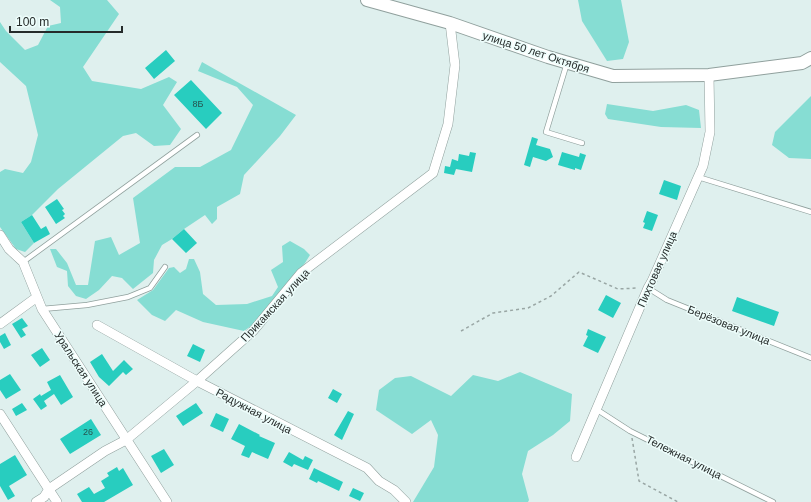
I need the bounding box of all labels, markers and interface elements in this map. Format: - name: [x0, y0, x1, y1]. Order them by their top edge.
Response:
- scale bar: [10, 8, 122, 34]
- text: 100 m: [16, 15, 49, 29]
- street label: улица 50 лет Октября: [481, 29, 591, 75]
- house number: 8Б: [193, 99, 204, 109]
- street label: Пихтовая улица: [635, 229, 679, 309]
- street label: Прикамская улица: [238, 266, 312, 344]
- street label: Берёзовая улица: [686, 303, 773, 347]
- street label: Уральская улица: [52, 329, 110, 409]
- street label: Радужная улица: [214, 386, 295, 436]
- house number: 26: [83, 427, 93, 437]
- street label: Тележная улица: [644, 433, 725, 482]

